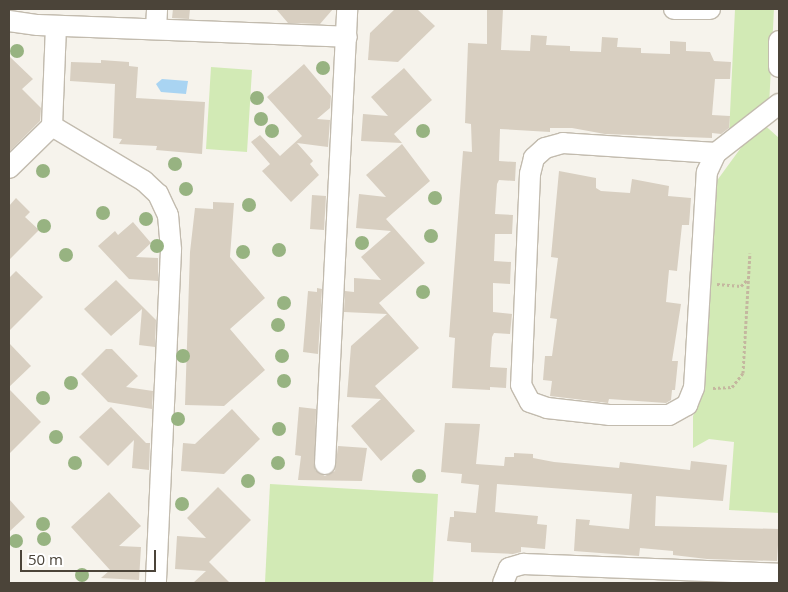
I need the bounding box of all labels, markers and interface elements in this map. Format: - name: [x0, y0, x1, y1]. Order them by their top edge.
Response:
- scale bar: [22, 540, 159, 572]
- text: 50 m: [28, 549, 63, 569]

